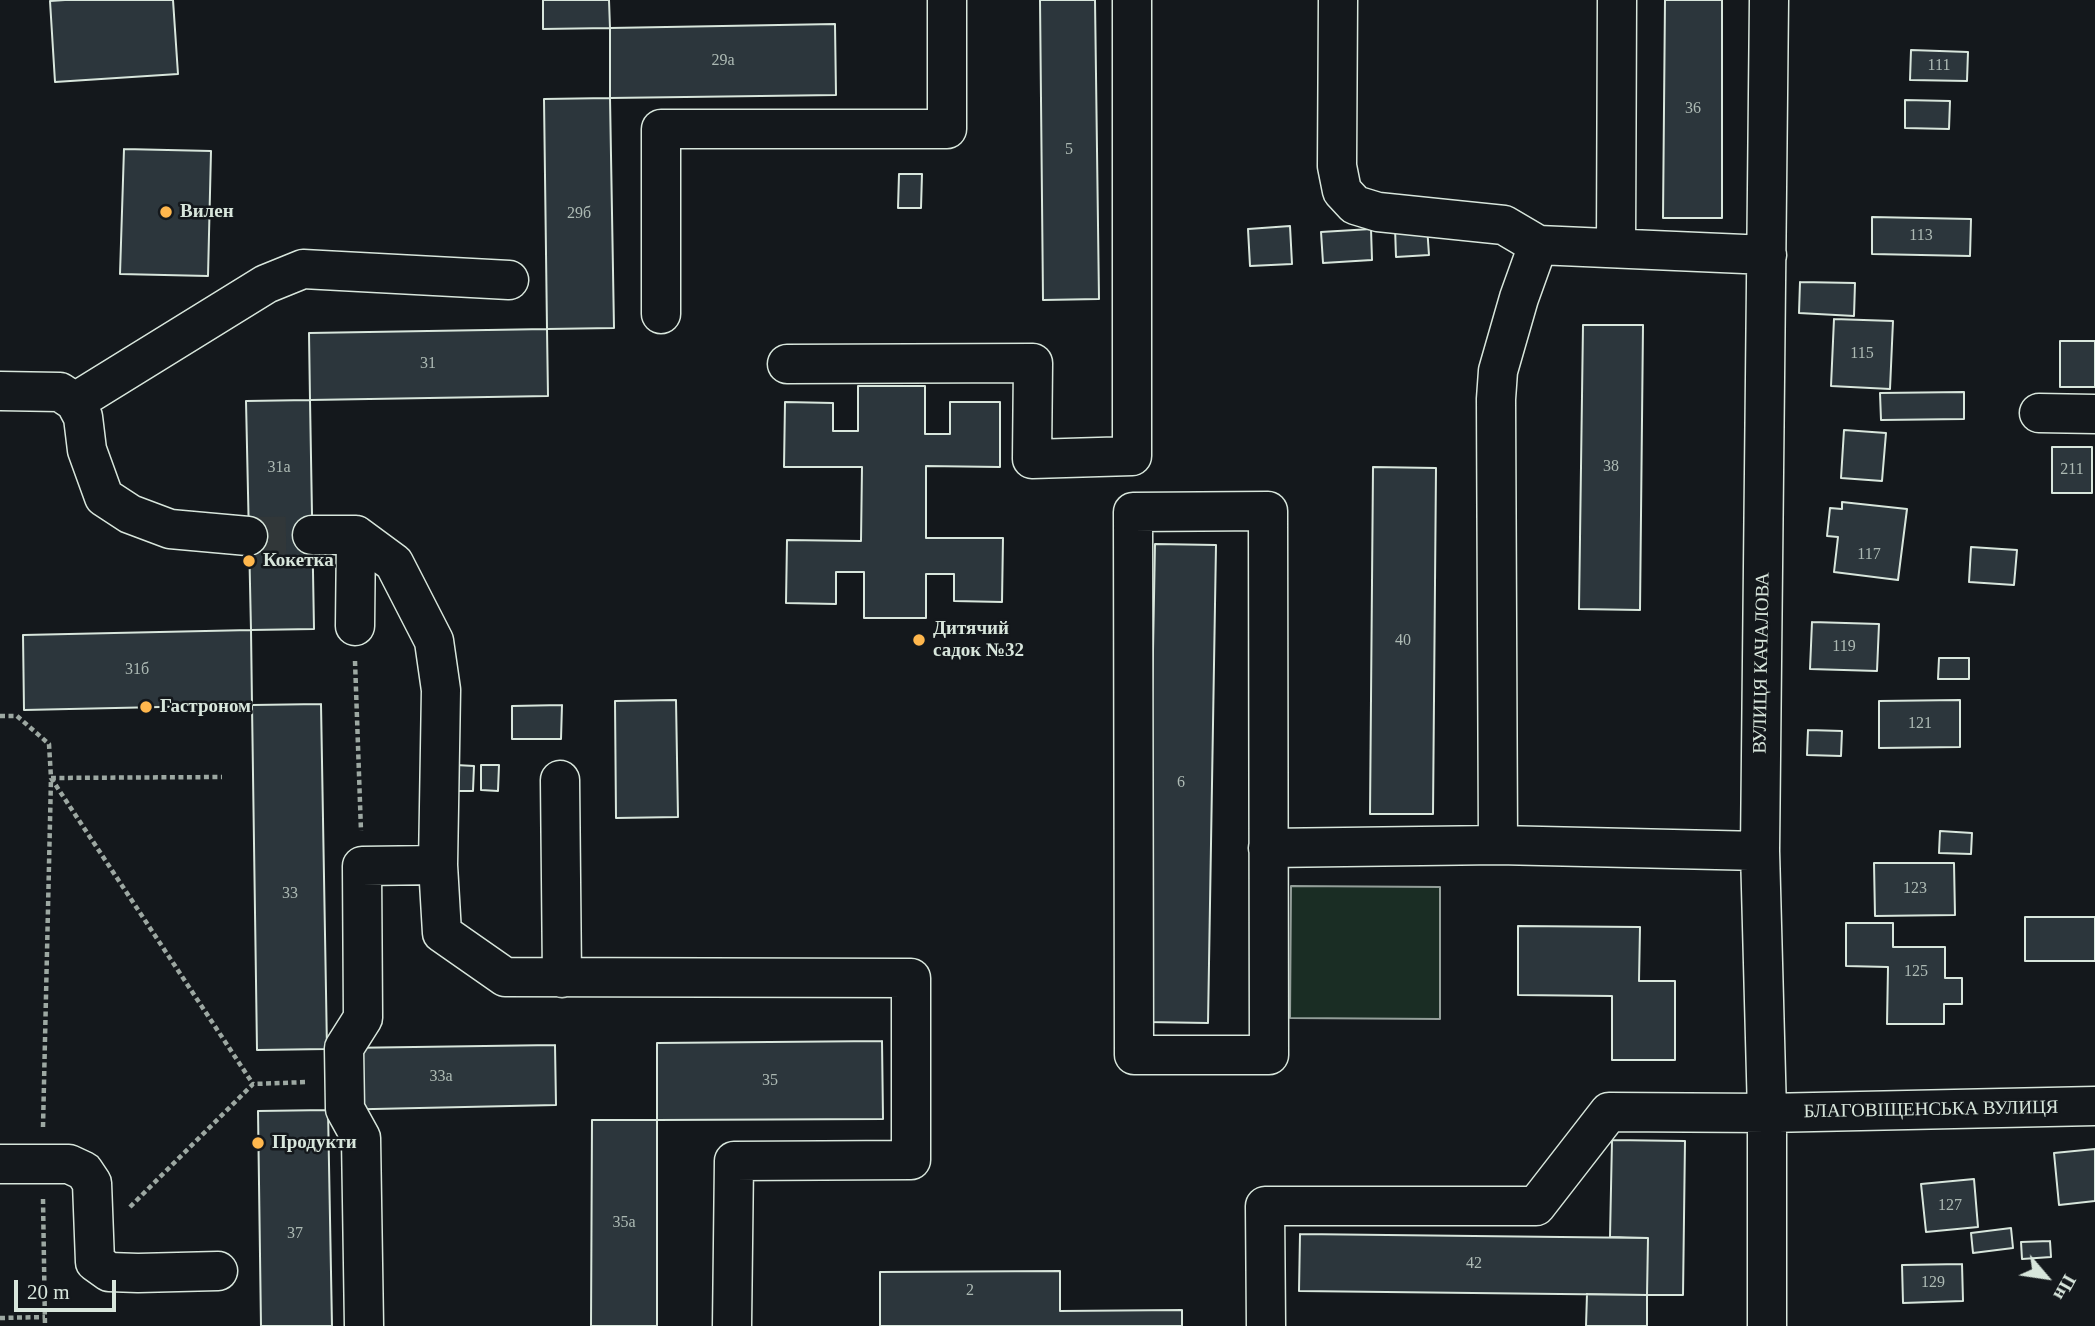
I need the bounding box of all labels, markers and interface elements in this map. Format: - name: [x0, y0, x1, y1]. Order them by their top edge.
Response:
- house number: 29а: [711, 51, 735, 71]
- house number: 111: [1928, 56, 1950, 76]
- house number: 36: [1685, 99, 1701, 119]
- house number: 5: [1065, 140, 1073, 160]
- place label: Вилен: [180, 201, 234, 223]
- marker: Вилен: [158, 204, 174, 220]
- house number: 29б: [567, 204, 591, 224]
- house number: 113: [1909, 226, 1933, 246]
- house number: 115: [1850, 344, 1874, 364]
- house number: 31: [420, 354, 436, 374]
- house number: 38: [1603, 457, 1619, 477]
- house number: 31а: [267, 458, 291, 478]
- house number: 211: [2060, 460, 2084, 480]
- house number: 117: [1857, 545, 1881, 565]
- place label: Кокетка: [263, 550, 334, 572]
- marker: Кокетка: [241, 553, 257, 569]
- street label: ВУЛИЦЯ КАЧАЛОВА: [1749, 572, 1775, 754]
- place label: Дитячий садок №32: [933, 618, 1024, 662]
- house number: 40: [1395, 631, 1411, 651]
- marker: Дитячий садок №32: [911, 632, 927, 648]
- house number: 119: [1832, 637, 1856, 657]
- house number: 31б: [125, 660, 149, 680]
- place label: Гастроном: [160, 696, 251, 718]
- marker: Гастроном: [138, 699, 154, 715]
- house number: 121: [1908, 714, 1932, 734]
- house number: 6: [1177, 773, 1185, 793]
- house number: 123: [1903, 879, 1927, 899]
- house number: 33: [282, 884, 298, 904]
- house number: 125: [1904, 962, 1928, 982]
- house number: 33а: [429, 1067, 453, 1087]
- house number: 35: [762, 1071, 778, 1091]
- street label: БЛАГОВІЩЕНСЬКА ВУЛИЦЯ: [1803, 1096, 2059, 1124]
- place label: Продукти: [272, 1132, 357, 1154]
- marker: Продукти: [250, 1135, 266, 1151]
- house number: 127: [1938, 1196, 1962, 1216]
- house number: 35а: [612, 1213, 636, 1233]
- house number: 37: [287, 1224, 303, 1244]
- north arrow: [2011, 1242, 2081, 1312]
- house number: 42: [1466, 1254, 1482, 1274]
- scale bar: [18, 1266, 119, 1310]
- text: Пн: [2049, 1271, 2080, 1304]
- house number: 129: [1921, 1273, 1945, 1293]
- text: 20 m: [27, 1280, 70, 1304]
- house number: 2: [966, 1281, 974, 1301]

